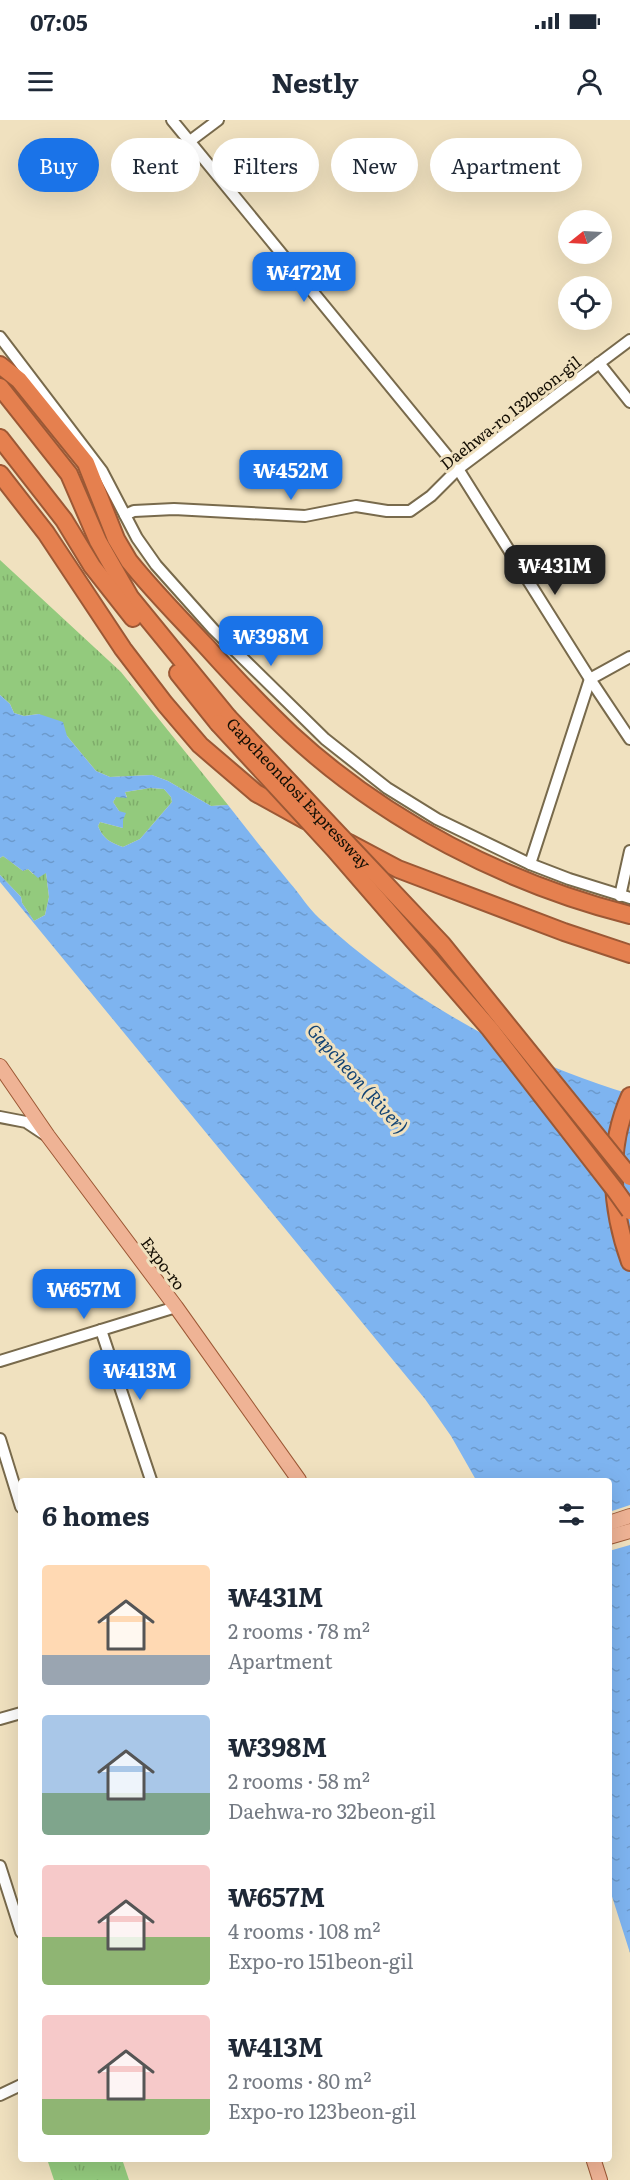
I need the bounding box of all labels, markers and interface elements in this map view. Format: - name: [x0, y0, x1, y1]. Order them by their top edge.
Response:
- text: 07:05: [30, 5, 88, 38]
- text: Nestly: [271, 61, 359, 101]
- icon: menu: [24, 65, 57, 98]
- icon: person: [573, 65, 606, 98]
- chip: Buy: [18, 138, 99, 192]
- chip: Rent: [111, 138, 200, 192]
- chip: Filters: [212, 138, 319, 192]
- chip: New: [331, 138, 418, 192]
- chip: Apartment: [430, 138, 582, 192]
- north arrow: [558, 210, 612, 264]
- map controls: [558, 210, 612, 330]
- pin: ₩472M: [262, 252, 346, 303]
- text: ₩472M: [267, 256, 341, 286]
- button: locate: [558, 276, 612, 330]
- street label: Daehwa-ro 132beon-gil: [435, 349, 585, 475]
- pin: ₩452M: [249, 450, 333, 501]
- text: ₩452M: [253, 454, 329, 484]
- pin: ₩431M: [513, 545, 597, 596]
- text: ₩431M: [518, 549, 592, 579]
- pin: ₩398M: [229, 616, 313, 667]
- text: ₩398M: [233, 620, 309, 650]
- street label: Gapcheondosi Expressway: [222, 711, 378, 875]
- water label: Gapcheon (River): [301, 1017, 415, 1139]
- street label: Expo-ro: [136, 1231, 192, 1295]
- pin: ₩657M: [42, 1269, 126, 1320]
- text: ₩657M: [47, 1273, 121, 1303]
- pin: ₩413M: [98, 1350, 182, 1401]
- text: ₩413M: [103, 1354, 177, 1384]
- text: 6 homes: [42, 1495, 149, 1534]
- icon: filters: [555, 1498, 588, 1531]
- text: ₩431M: [228, 1576, 323, 1615]
- icon: home: [90, 1589, 162, 1661]
- text: 2 rooms · 78 m²: [228, 1615, 370, 1645]
- text: Apartment: [228, 1645, 333, 1675]
- text: ₩398M: [228, 1726, 327, 1765]
- icon: home: [90, 1739, 162, 1811]
- text: 2 rooms · 58 m²: [228, 1765, 370, 1795]
- text: Daehwa-ro 32beon-gil: [228, 1795, 436, 1825]
- text: ₩657M: [228, 1876, 325, 1915]
- icon: home: [90, 1889, 162, 1961]
- text: 4 rooms · 108 m²: [228, 1915, 380, 1945]
- text: Expo-ro 151beon-gil: [228, 1945, 414, 1975]
- text: ₩413M: [228, 2026, 323, 2065]
- icon: home: [90, 2039, 162, 2111]
- text: 2 rooms · 80 m²: [228, 2065, 371, 2095]
- text: Expo-ro 123beon-gil: [228, 2095, 416, 2125]

